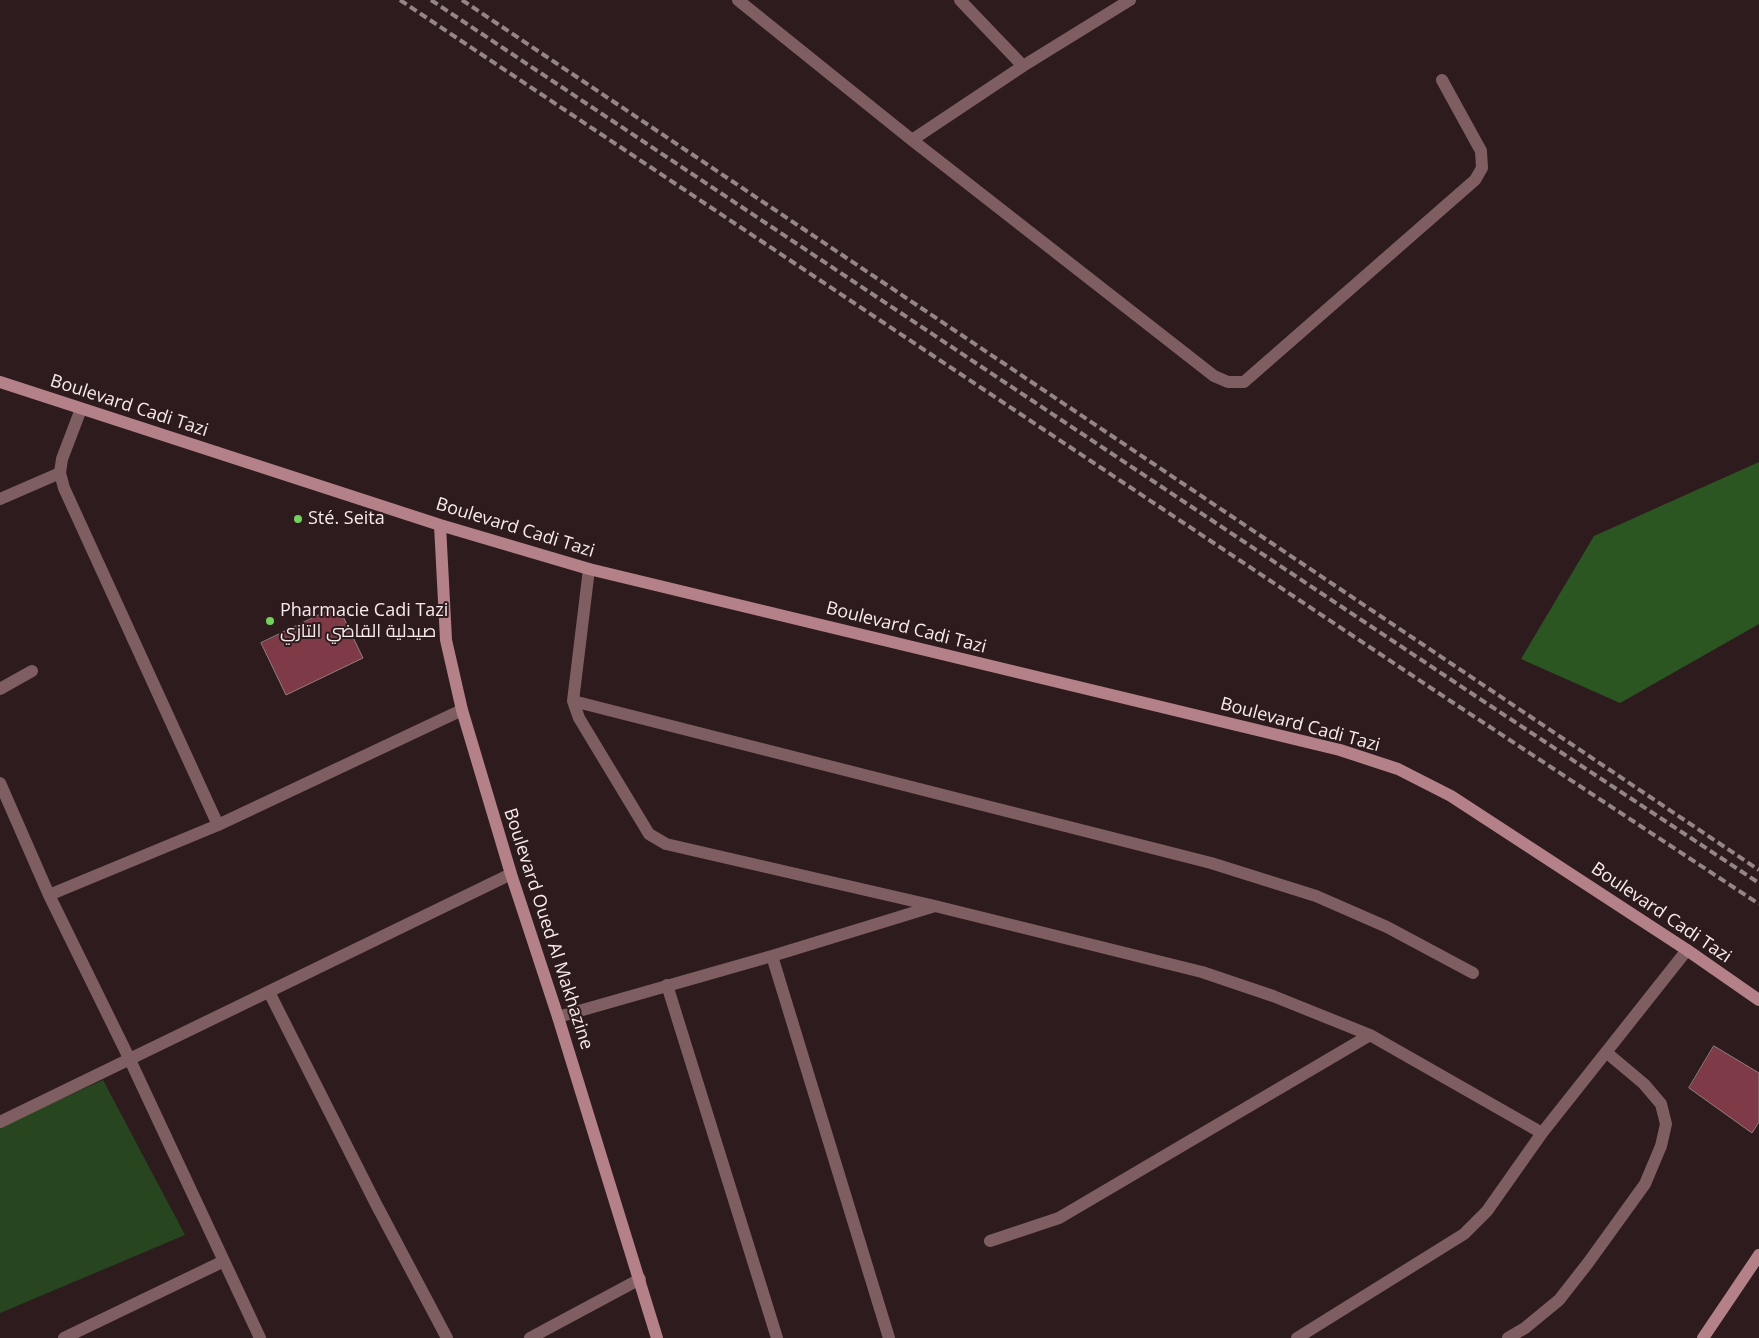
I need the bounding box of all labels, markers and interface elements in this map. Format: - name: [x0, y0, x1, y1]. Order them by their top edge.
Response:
- street label: Boulevard Cadi Tazi: [47, 370, 211, 442]
- street label: Boulevard Cadi Tazi: [433, 494, 597, 562]
- place label: Sté. Seita: [308, 508, 385, 530]
- marker: Sté. Seita: [292, 513, 304, 525]
- street label: Boulevard Cadi Tazi: [824, 598, 988, 658]
- place label: Pharmacie Cadi Tazi صيدلية القاضي التازي: [280, 600, 448, 642]
- marker: Pharmacie Cadi Tazi صيدلية القاضي التازي: [264, 615, 276, 627]
- street label: Boulevard Cadi Tazi: [1218, 693, 1382, 757]
- street label: Boulevard Oued Al Makhazine: [499, 806, 597, 1052]
- street label: Boulevard Cadi Tazi: [1587, 858, 1735, 968]

